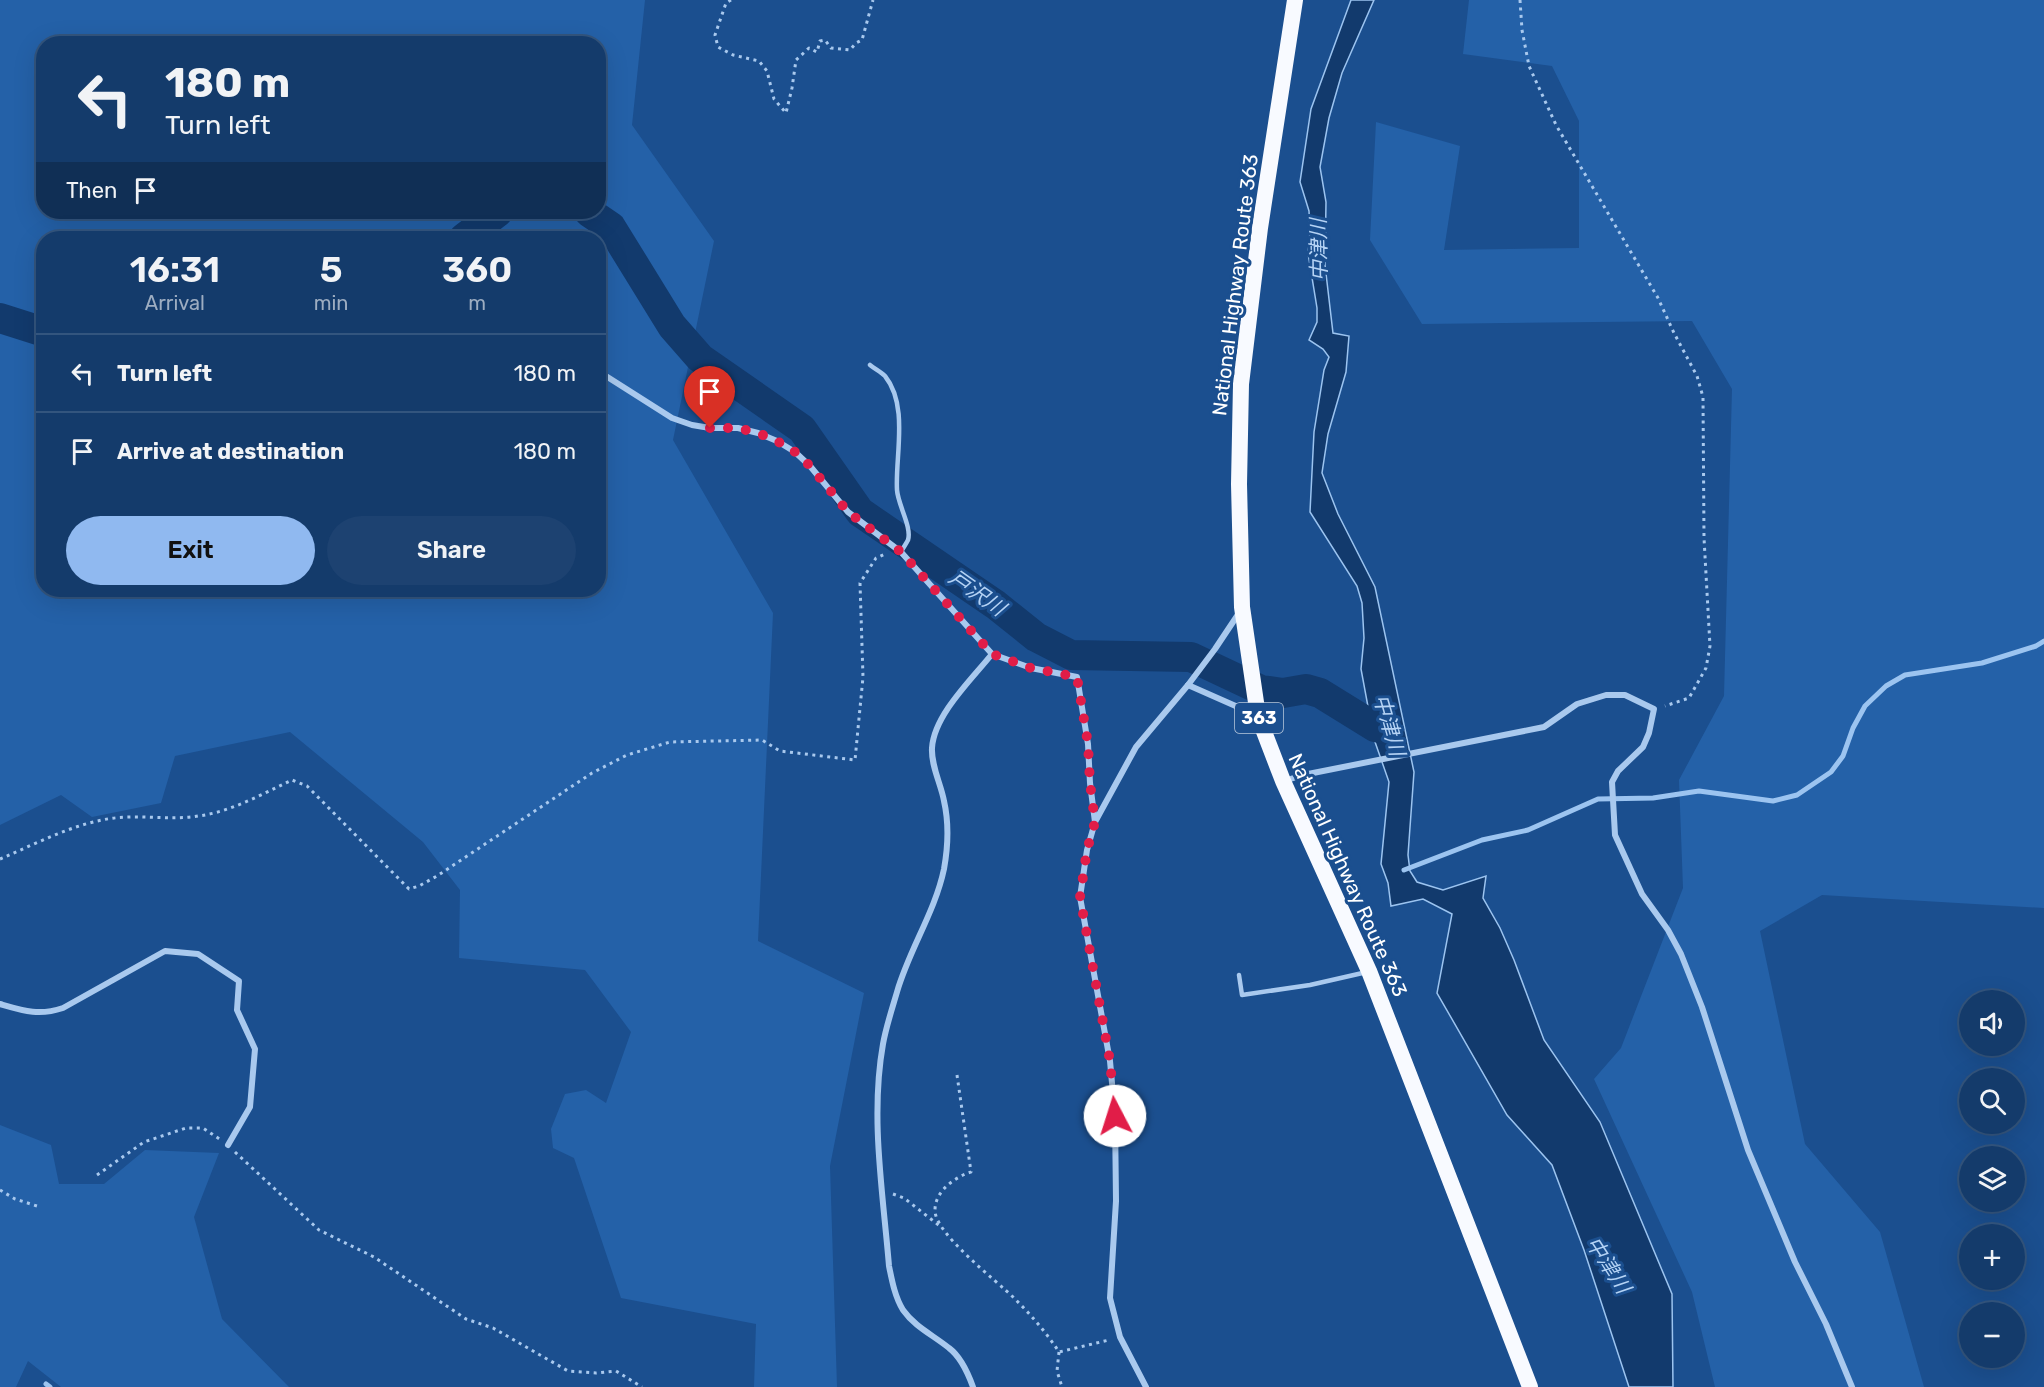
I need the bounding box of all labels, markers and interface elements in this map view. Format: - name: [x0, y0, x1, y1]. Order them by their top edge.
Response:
- text: 180 m: [165, 58, 290, 108]
- icon: left: [66, 60, 144, 138]
- text: Turn left: [165, 109, 270, 141]
- street label: National Highway Route 363: [1207, 153, 1263, 417]
- icon: arrive: [129, 174, 162, 207]
- text: Then: [66, 177, 117, 204]
- water label: 中津川: [1305, 216, 1332, 282]
- text: 16:31: [130, 248, 220, 291]
- text: 5: [320, 248, 342, 291]
- text: 360: [442, 248, 512, 291]
- text: Arrival: [145, 291, 205, 315]
- text: min: [314, 291, 348, 315]
- text: m: [468, 291, 486, 315]
- icon: left: [66, 357, 99, 390]
- text: Turn left: [117, 360, 212, 387]
- text: 180 m: [514, 360, 576, 387]
- pin: [684, 366, 735, 428]
- icon: arrive: [693, 375, 726, 408]
- icon: arrive: [66, 435, 99, 468]
- text: Arrive at destination: [117, 438, 344, 465]
- text: 180 m: [514, 438, 576, 465]
- button: Exit: [66, 516, 315, 585]
- button: Share: [327, 516, 576, 585]
- water label: 戸沢川: [944, 564, 1012, 622]
- water label: 中津川: [1369, 691, 1411, 761]
- road number: 363: [1235, 703, 1283, 733]
- street label: National Highway Route 363: [1283, 750, 1413, 1000]
- map controls: [1959, 990, 2025, 1368]
- button: sound: [1959, 990, 2025, 1056]
- button: search: [1959, 1068, 2025, 1134]
- position arrow: [1083, 1084, 1147, 1148]
- button: layers: [1959, 1146, 2025, 1212]
- button: +: [1959, 1224, 2025, 1290]
- water label: 中津川: [1581, 1232, 1637, 1300]
- button: −: [1959, 1302, 2025, 1368]

